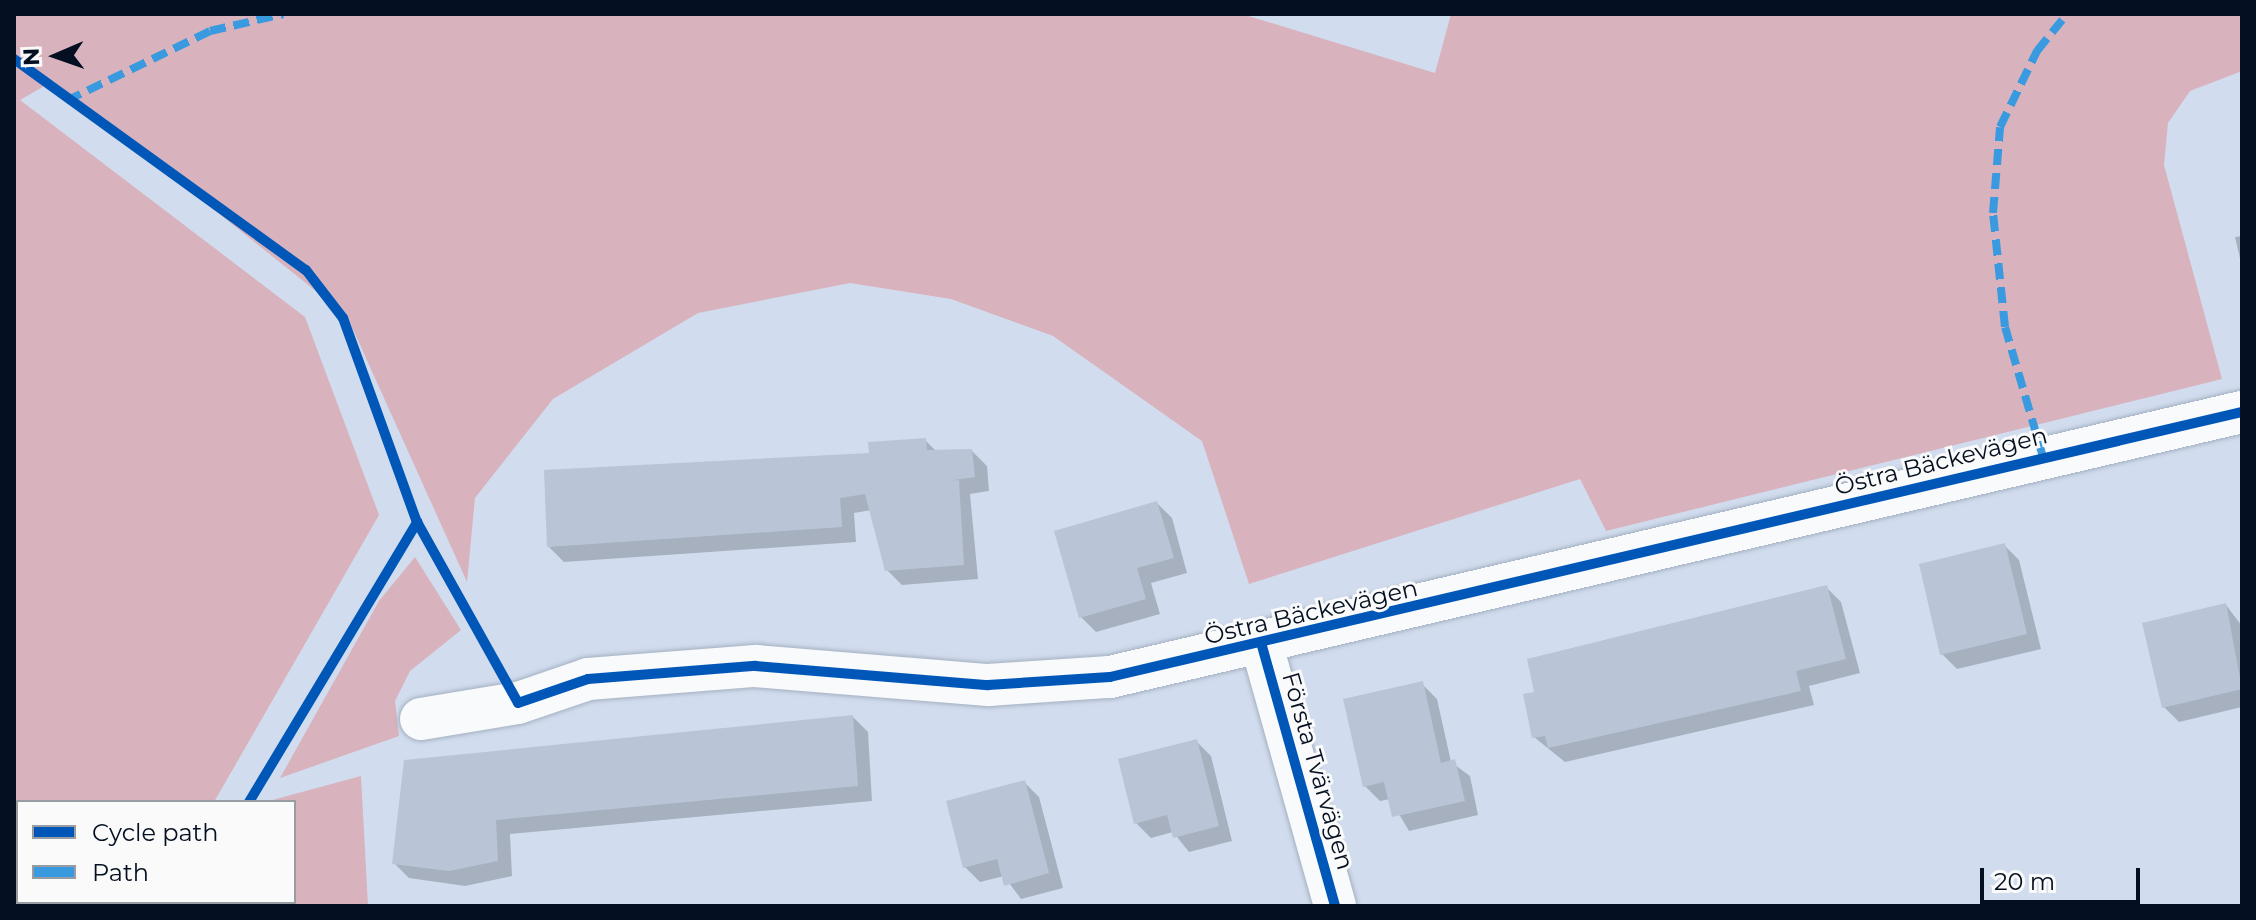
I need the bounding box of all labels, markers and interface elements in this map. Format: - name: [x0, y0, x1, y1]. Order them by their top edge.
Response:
- north arrow: [16, 16, 96, 96]
- text: N: [18, 47, 45, 66]
- street label: Östra Bäckevägen: [1832, 421, 2050, 501]
- street label: Östra Bäckevägen: [1201, 573, 1421, 651]
- street label: Första Tvärvägen: [1276, 669, 1360, 873]
- legend: [16, 800, 296, 904]
- text: Cycle path: [92, 818, 219, 847]
- scale bar: [1984, 852, 2144, 902]
- text: Path: [92, 858, 149, 887]
- text: 20 m: [1994, 867, 2055, 896]

